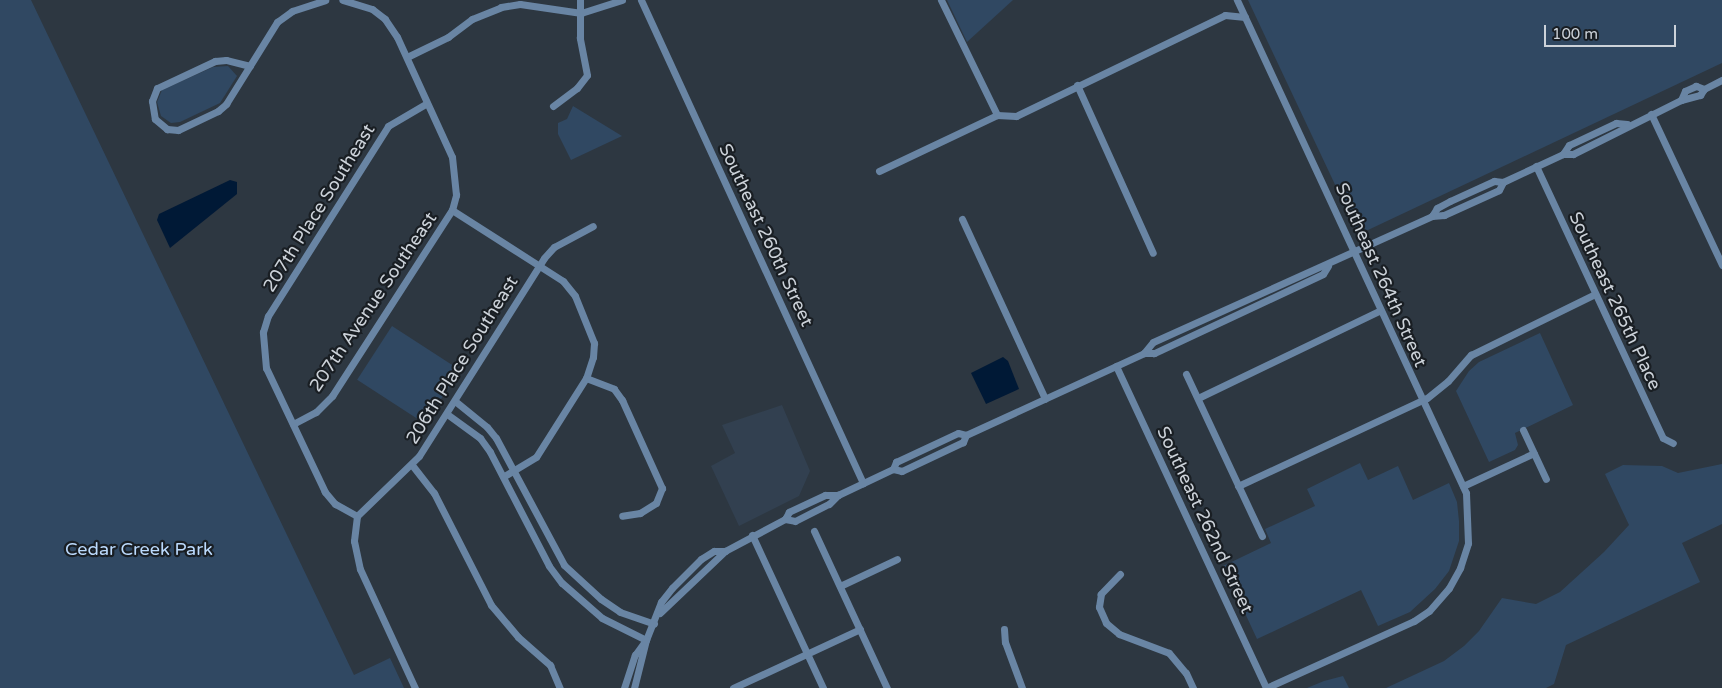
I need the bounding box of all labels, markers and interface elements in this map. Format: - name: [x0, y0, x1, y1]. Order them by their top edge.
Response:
- scale bar: [1547, 15, 1680, 47]
- text: 100 m: [1552, 25, 1598, 43]
- street label: 207th Place Southeast: [258, 120, 380, 296]
- street label: Southeast 260th Street: [714, 140, 818, 330]
- street label: Southeast 264th Street: [1331, 180, 1431, 370]
- street label: 207th Avenue Southeast: [305, 208, 441, 396]
- street label: Southeast 265th Place: [1564, 209, 1666, 393]
- street label: 206th Place Southeast: [401, 272, 523, 448]
- street label: Southeast 262nd Street: [1152, 423, 1258, 617]
- park label: Cedar Creek Park: [65, 538, 213, 560]

